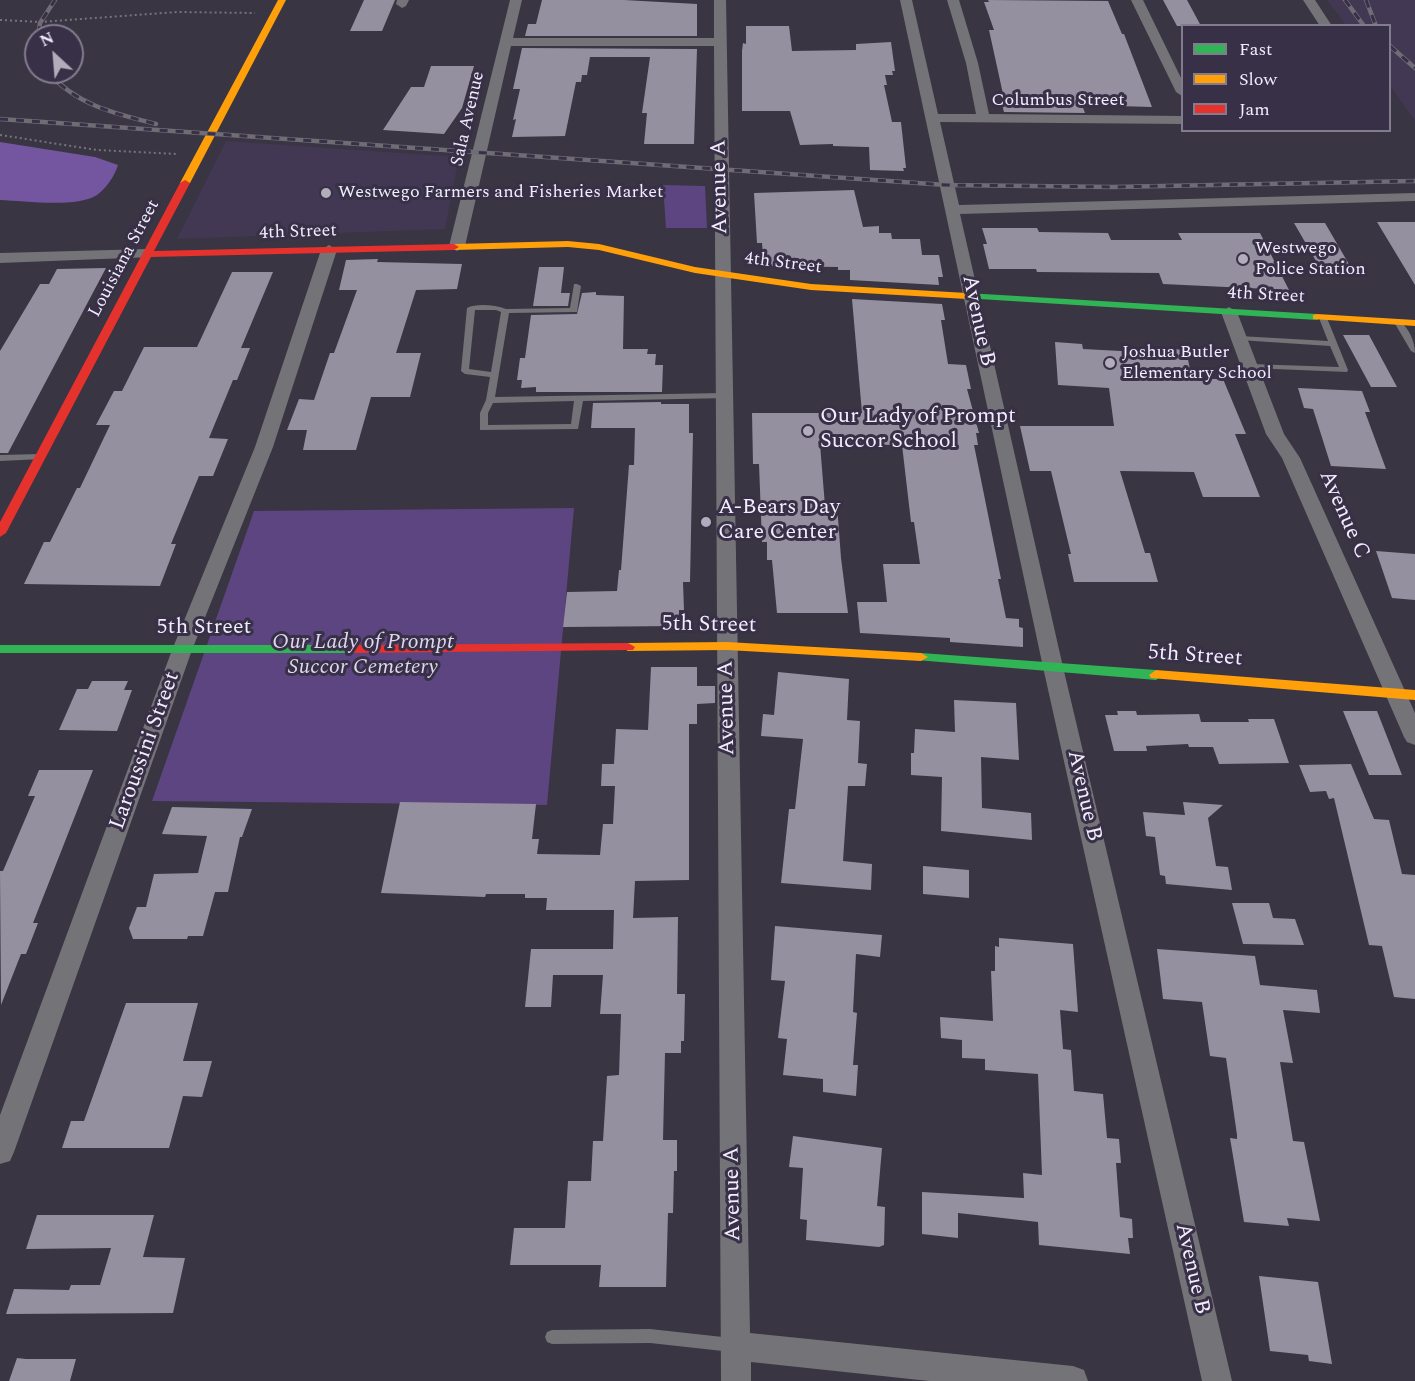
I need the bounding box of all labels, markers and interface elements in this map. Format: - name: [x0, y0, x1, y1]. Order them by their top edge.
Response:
- north arrow: [24, 24, 84, 84]
- legend: [1181, 24, 1391, 132]
- text: N: [36, 26, 58, 53]
- text: Fast: [1239, 36, 1272, 63]
- text: Slow: [1239, 66, 1277, 93]
- street label: Sala Avenue: [448, 69, 490, 169]
- street label: Columbus Street: [991, 90, 1125, 112]
- text: Jam: [1239, 96, 1270, 123]
- street label: Avenue A: [707, 139, 735, 235]
- place label: Westwego Farmers and Fisheries Market: [338, 182, 663, 204]
- marker: Westwego Farmers and Fisheries Market: [319, 186, 333, 200]
- street label: Louisiana Street: [85, 197, 165, 321]
- street label: 4th Street: [259, 221, 337, 245]
- place label: Westwego Police Station: [1255, 238, 1366, 280]
- street label: 4th Street: [743, 249, 823, 279]
- marker: Westwego Police Station: [1236, 252, 1250, 266]
- street label: Avenue B: [954, 273, 1000, 369]
- street label: 4th Street: [1227, 283, 1305, 309]
- place label: Joshua Butler Elementary School: [1122, 342, 1272, 385]
- marker: Joshua Butler Elementary School: [1103, 356, 1117, 370]
- place label: Our Lady of Prompt Succor School: [820, 405, 1016, 457]
- marker: Our Lady of Prompt Succor School: [801, 424, 815, 438]
- street label: Avenue C: [1312, 467, 1374, 563]
- place label: A-Bears Day Care Center: [718, 496, 840, 548]
- marker: A-Bears Day Care Center: [699, 515, 713, 529]
- street label: 5th Street: [661, 612, 757, 640]
- street label: 5th Street: [157, 616, 251, 642]
- park label: Our Lady of Prompt Succor Cemetery: [272, 631, 454, 682]
- street label: 5th Street: [1147, 641, 1243, 673]
- street label: Avenue A: [714, 660, 742, 756]
- street label: Laroussini Street: [105, 668, 187, 834]
- street label: Avenue B: [1060, 748, 1106, 844]
- street label: Avenue A: [720, 1146, 748, 1242]
- street label: Avenue B: [1168, 1221, 1214, 1317]

